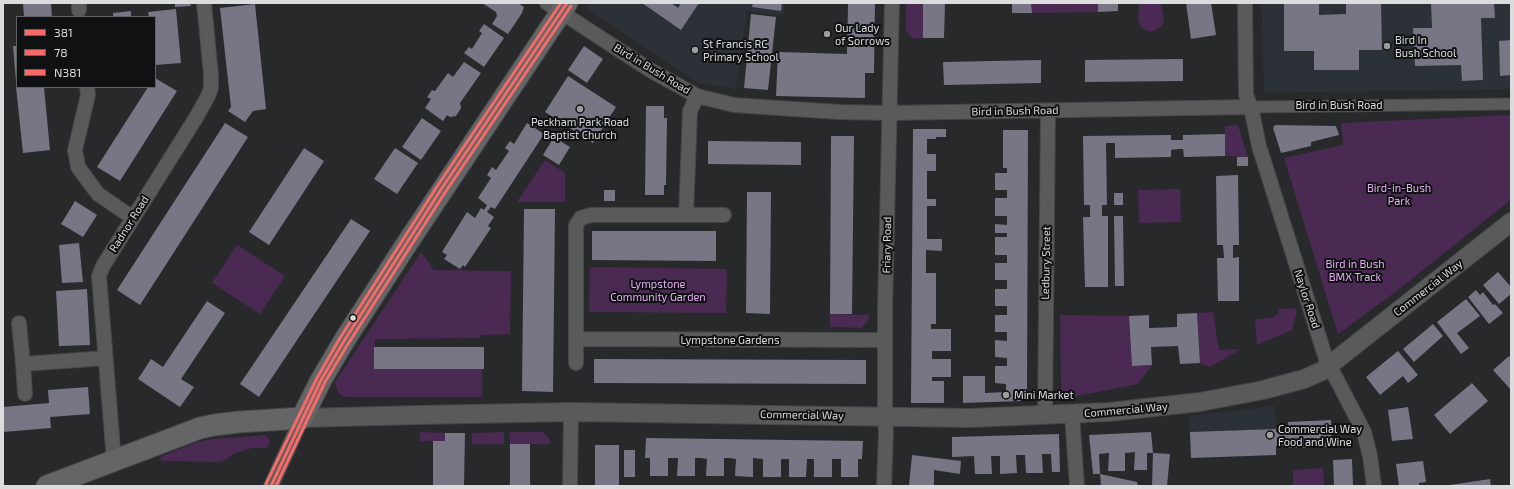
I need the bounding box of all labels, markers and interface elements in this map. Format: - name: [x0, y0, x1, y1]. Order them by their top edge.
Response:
- legend: [16, 16, 156, 88]
- place label: Our Lady of Sorrows: [835, 21, 890, 47]
- text: 381: [54, 25, 73, 39]
- marker: Our Lady of Sorrows: [822, 29, 832, 39]
- place label: Bird In Bush School: [1395, 33, 1456, 59]
- place label: St Francis RC Primary School: [703, 37, 779, 63]
- street label: Bird in Bush Road: [611, 41, 693, 97]
- marker: Bird In Bush School: [1382, 41, 1392, 51]
- text: 78: [54, 45, 67, 59]
- marker: St Francis RC Primary School: [690, 45, 700, 55]
- text: N381: [54, 65, 81, 79]
- street label: Bird in Bush Road: [1295, 98, 1383, 112]
- marker: Peckham Park Road Baptist Church: [575, 104, 585, 114]
- street label: Bird in Bush Road: [971, 104, 1059, 118]
- place label: Peckham Park Road Baptist Church: [531, 115, 629, 141]
- park label: Bird-in-Bush Park: [1367, 181, 1431, 207]
- street label: Radnor Road: [106, 193, 152, 255]
- street label: Friary Road: [880, 216, 894, 274]
- street label: Ledbury Street: [1039, 226, 1053, 300]
- park label: Bird in Bush BMX Track: [1325, 257, 1385, 283]
- street label: Commercial Way: [1391, 257, 1465, 319]
- street label: Naylor Road: [1291, 268, 1323, 330]
- park label: Lympstone Community Garden: [610, 277, 706, 303]
- unlabelled marker: [348, 313, 358, 323]
- street label: Lympstone Gardens: [681, 333, 779, 347]
- place label: Mini Market: [1014, 388, 1074, 402]
- marker: Mini Market: [1001, 390, 1011, 400]
- street label: Commercial Way: [1084, 400, 1168, 420]
- street label: Commercial Way: [760, 408, 844, 422]
- place label: Commercial Way Food and Wine: [1278, 422, 1362, 448]
- marker: Commercial Way Food and Wine: [1265, 430, 1275, 440]

